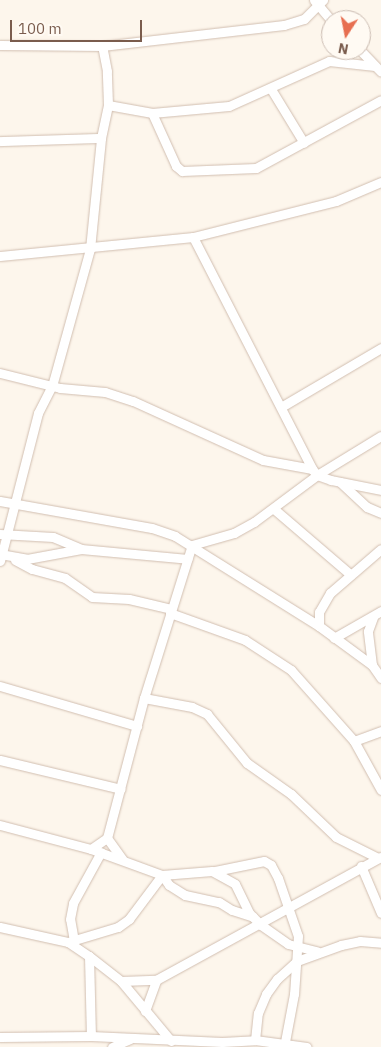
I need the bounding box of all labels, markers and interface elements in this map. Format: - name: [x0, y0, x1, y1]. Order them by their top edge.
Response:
- scale bar: [12, 10, 145, 42]
- north arrow: [321, 10, 371, 60]
- text: 100 m: [18, 19, 62, 38]
- text: N: [337, 39, 350, 59]

